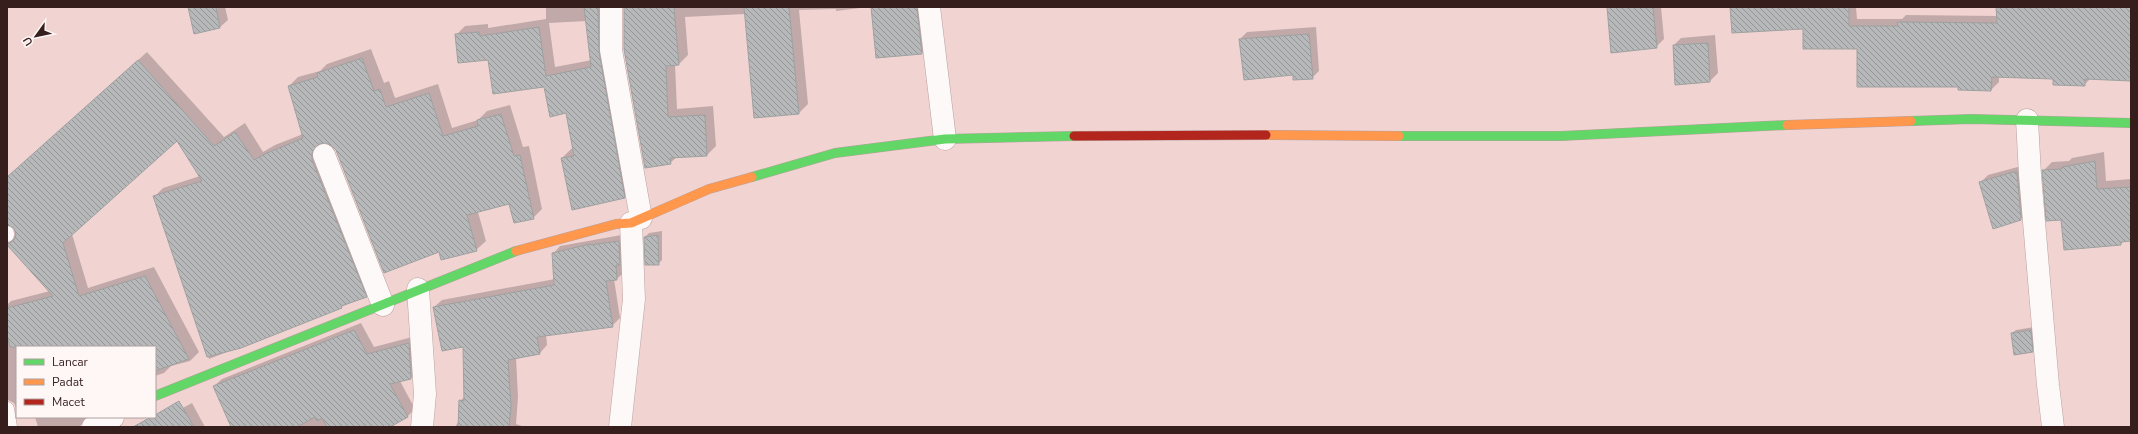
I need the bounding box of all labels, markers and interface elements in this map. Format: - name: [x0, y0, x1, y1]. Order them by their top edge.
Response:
- north arrow: [16, 16, 56, 56]
- text: U: [20, 34, 37, 49]
- legend: [16, 346, 156, 418]
- text: Lancar: [52, 354, 89, 370]
- text: Padat: [52, 374, 84, 390]
- text: Macet: [52, 394, 85, 410]

